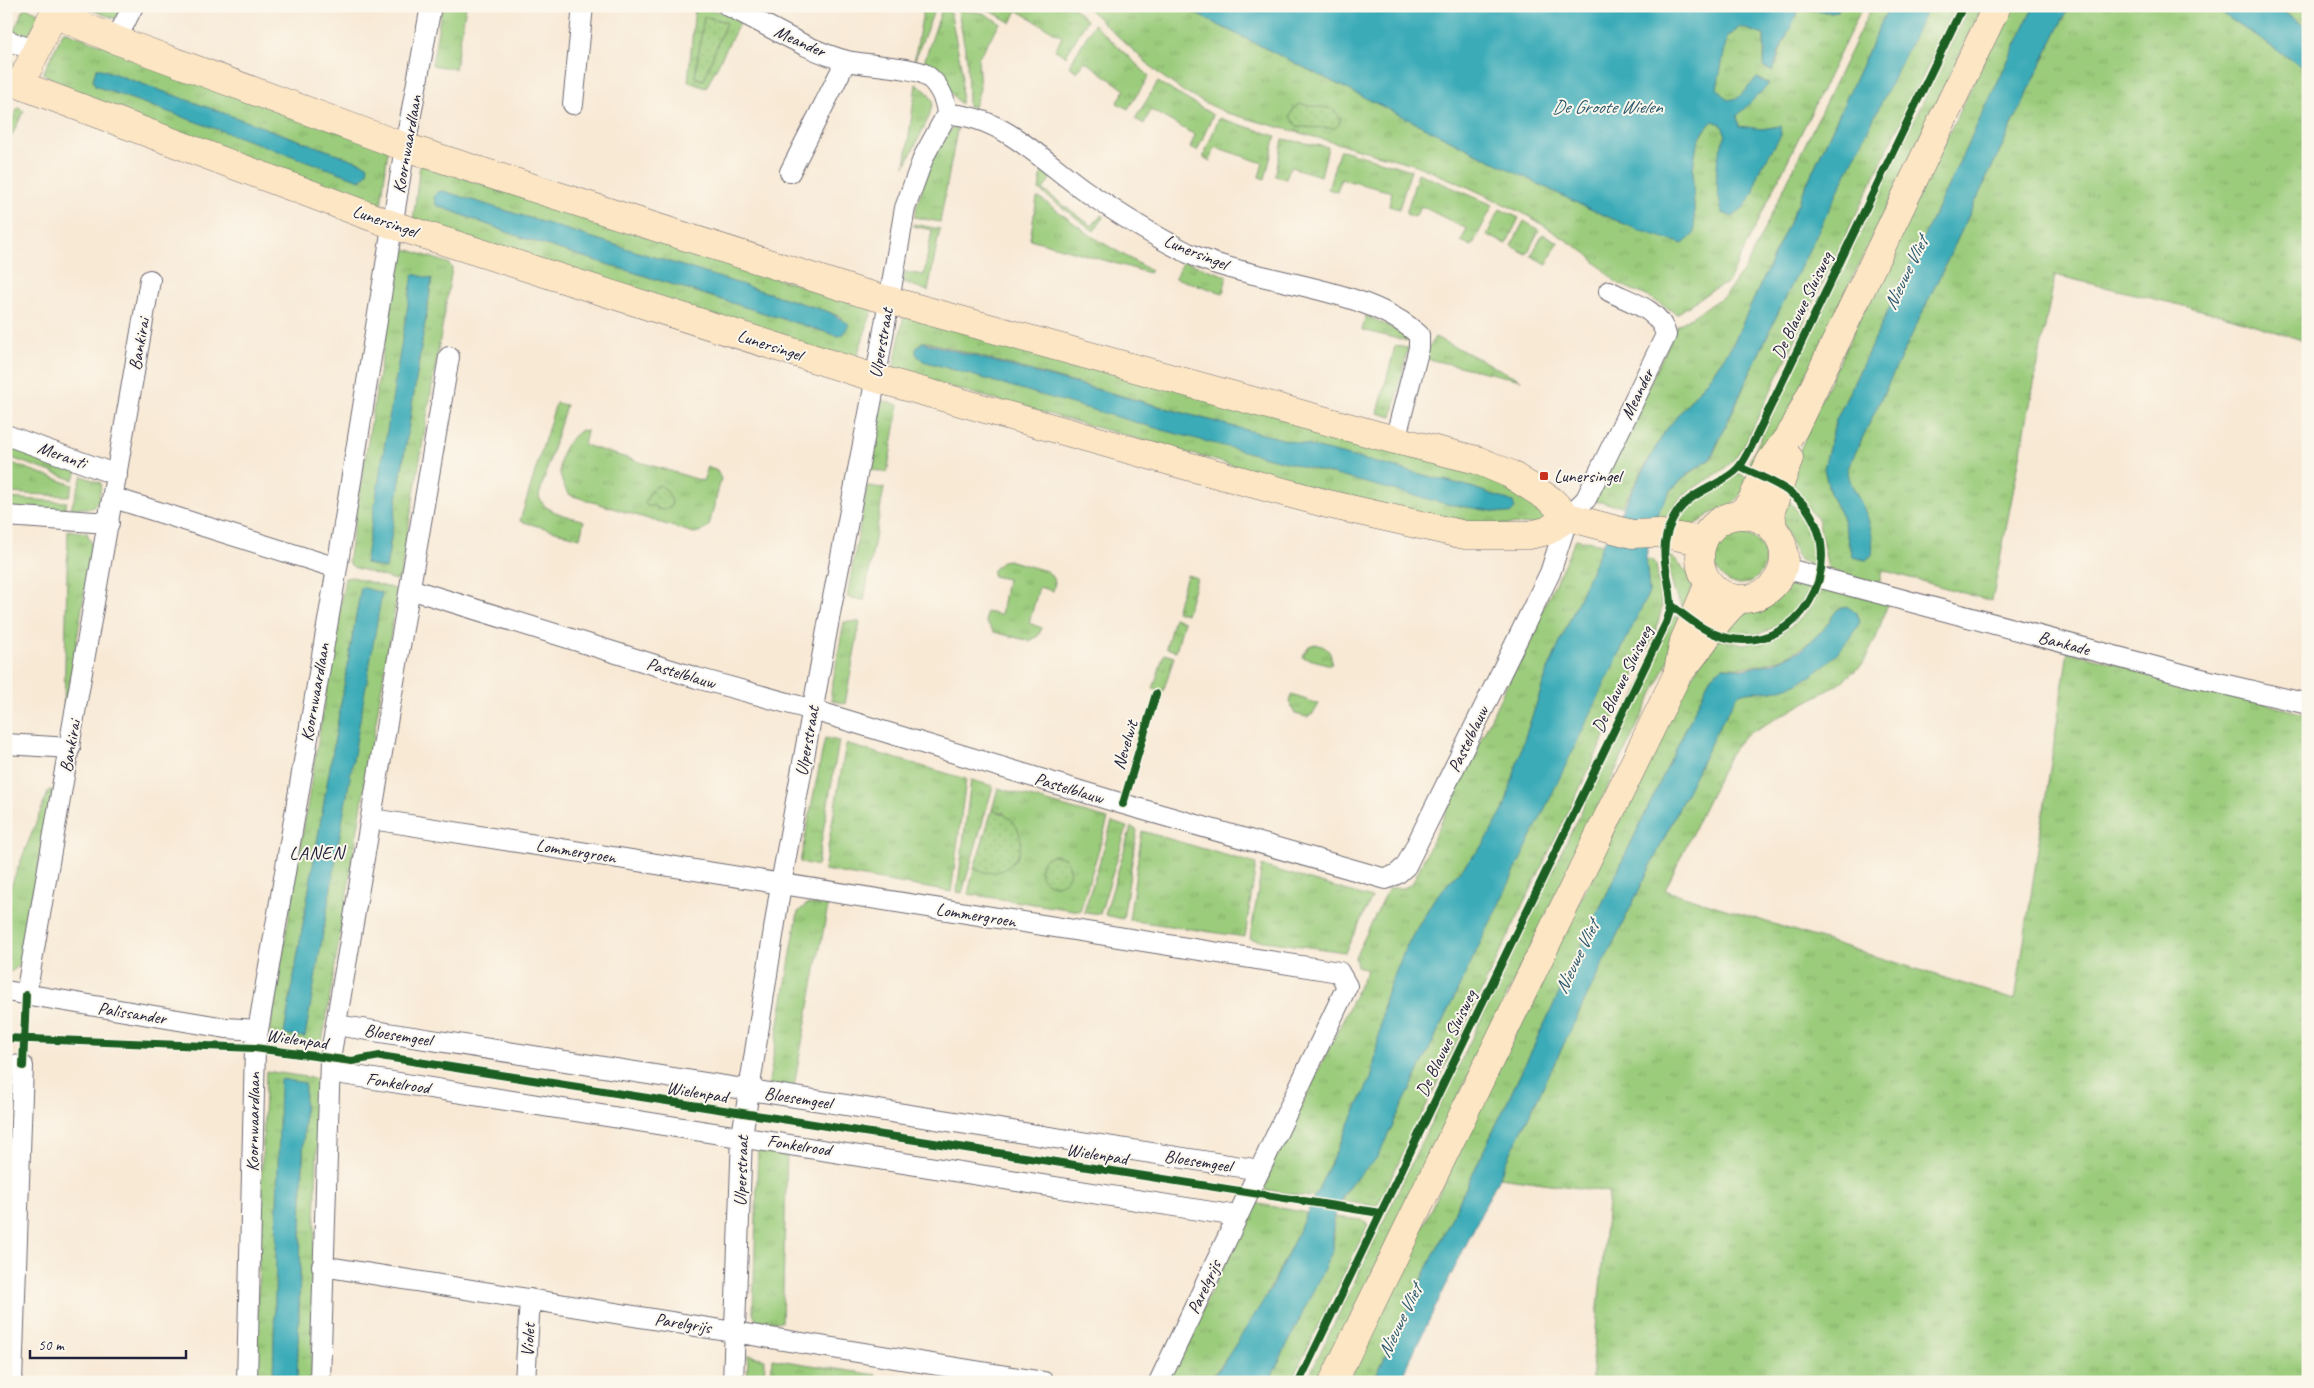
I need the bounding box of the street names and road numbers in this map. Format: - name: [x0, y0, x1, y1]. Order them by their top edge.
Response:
- street label: Meander: [771, 20, 830, 63]
- street label: Koornwaardlaan: [388, 92, 427, 195]
- street label: Lunersingel: [350, 200, 423, 243]
- street label: Lunersingel: [1161, 229, 1234, 276]
- street label: De Blauwe Sluisweg: [1767, 247, 1838, 362]
- street label: Ulperstraat: [864, 304, 898, 380]
- street label: Bankirai: [124, 314, 155, 372]
- street label: Lunersingel: [735, 324, 808, 367]
- street label: Meander: [1615, 364, 1659, 423]
- street label: Meranti: [35, 436, 92, 475]
- street label: De Blauwe Sluisweg: [1587, 621, 1658, 736]
- street label: Bankade: [2036, 626, 2093, 661]
- street label: Koornwaardlaan: [296, 640, 335, 743]
- street label: Pastelblauw: [644, 652, 720, 694]
- street label: Pastelblauw: [1443, 701, 1494, 776]
- street label: Ulperstraat: [790, 702, 824, 778]
- street label: Bankirai: [55, 716, 86, 774]
- street label: Nevelwit: [1107, 716, 1143, 772]
- street label: Pastelblauw: [1032, 767, 1108, 809]
- street label: Lommergroen: [534, 834, 618, 868]
- street label: Lommergroen: [934, 898, 1018, 932]
- street label: De Blauwe Sluisweg: [1411, 985, 1482, 1100]
- street label: Palissander: [96, 997, 169, 1030]
- street label: Bloesemgeel: [363, 1019, 436, 1052]
- street label: Wielenpad: [265, 1024, 332, 1055]
- street label: Fonkelrood: [365, 1067, 434, 1099]
- street label: Koornwaardlaan: [241, 1071, 265, 1172]
- street label: Wielenpad: [665, 1076, 732, 1108]
- street label: Bloesemgeel: [763, 1082, 836, 1115]
- street label: Fonkelrood: [766, 1129, 835, 1161]
- street label: Ulperstraat: [729, 1133, 753, 1207]
- street label: Wielenpad: [1065, 1138, 1132, 1170]
- street label: Bloesemgeel: [1163, 1145, 1236, 1178]
- street label: Parelgrijs: [1182, 1255, 1227, 1317]
- street label: Parelgrijs: [653, 1308, 715, 1339]
- street label: Violet: [516, 1321, 540, 1357]

